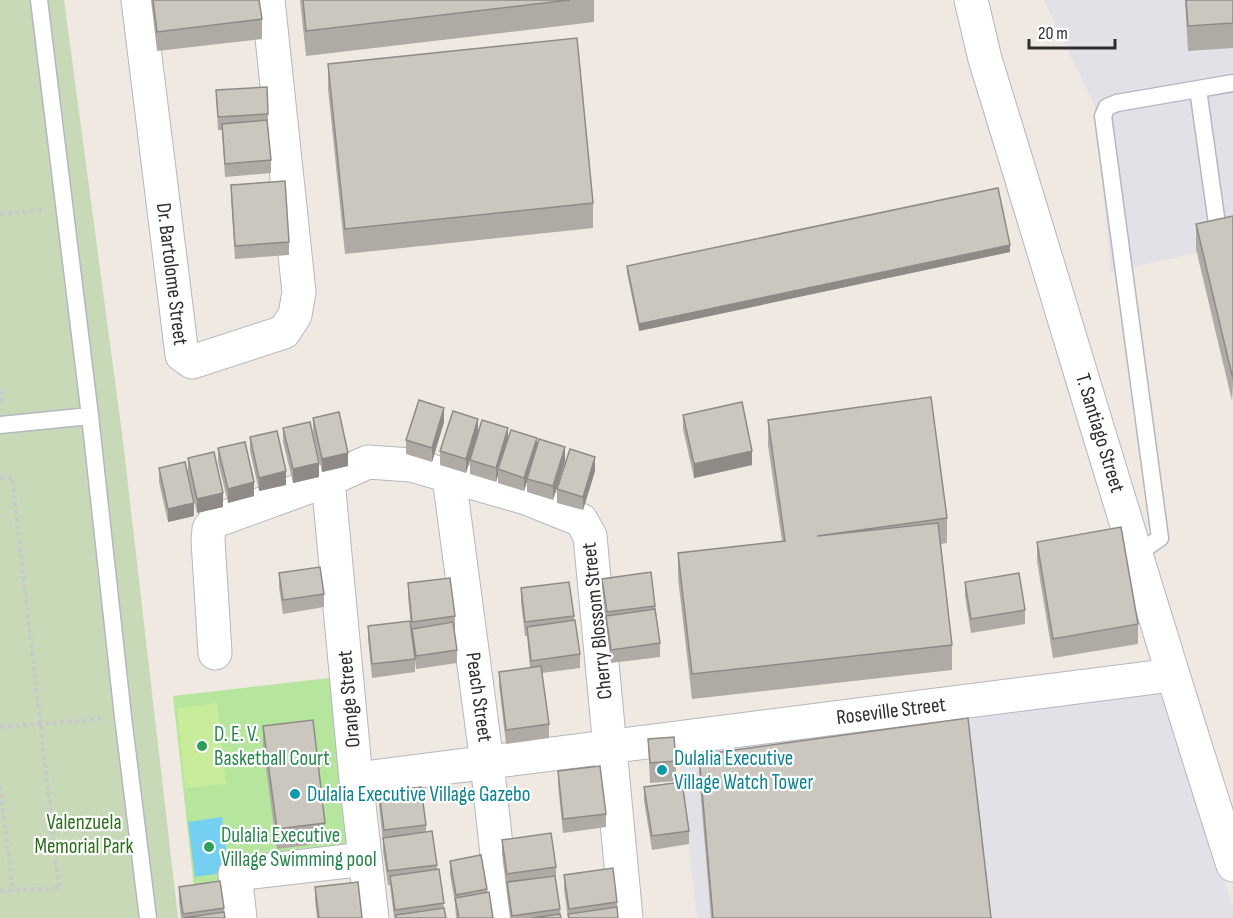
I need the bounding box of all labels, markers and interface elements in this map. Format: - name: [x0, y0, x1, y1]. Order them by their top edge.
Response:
- scale bar: [1029, 12, 1114, 50]
- text: 20 m: [1038, 23, 1068, 44]
- street label: Dr. Bartolome Street: [151, 201, 193, 347]
- street label: T. Santiago Street: [1070, 370, 1130, 496]
- street label: Cherry Blossom Street: [576, 541, 618, 701]
- street label: Orange Street: [332, 649, 366, 749]
- street label: Peach Street: [460, 650, 498, 744]
- street label: Roseville Street: [835, 692, 947, 730]
- place label: D. E. V. Basketball Court: [214, 722, 330, 771]
- marker: D. E. V. Basketball Court: [195, 739, 209, 753]
- place label: Dulalia Executive Village Watch Tower: [674, 746, 813, 795]
- marker: Dulalia Executive Village Watch Tower: [655, 763, 669, 777]
- place label: Dulalia Executive Village Gazebo: [307, 782, 531, 807]
- marker: Dulalia Executive Village Gazebo: [288, 787, 302, 801]
- park label: Valenzuela Memorial Park: [34, 810, 134, 859]
- place label: Dulalia Executive Village Swimming pool: [221, 823, 377, 872]
- marker: Dulalia Executive Village Swimming pool: [202, 840, 216, 854]

